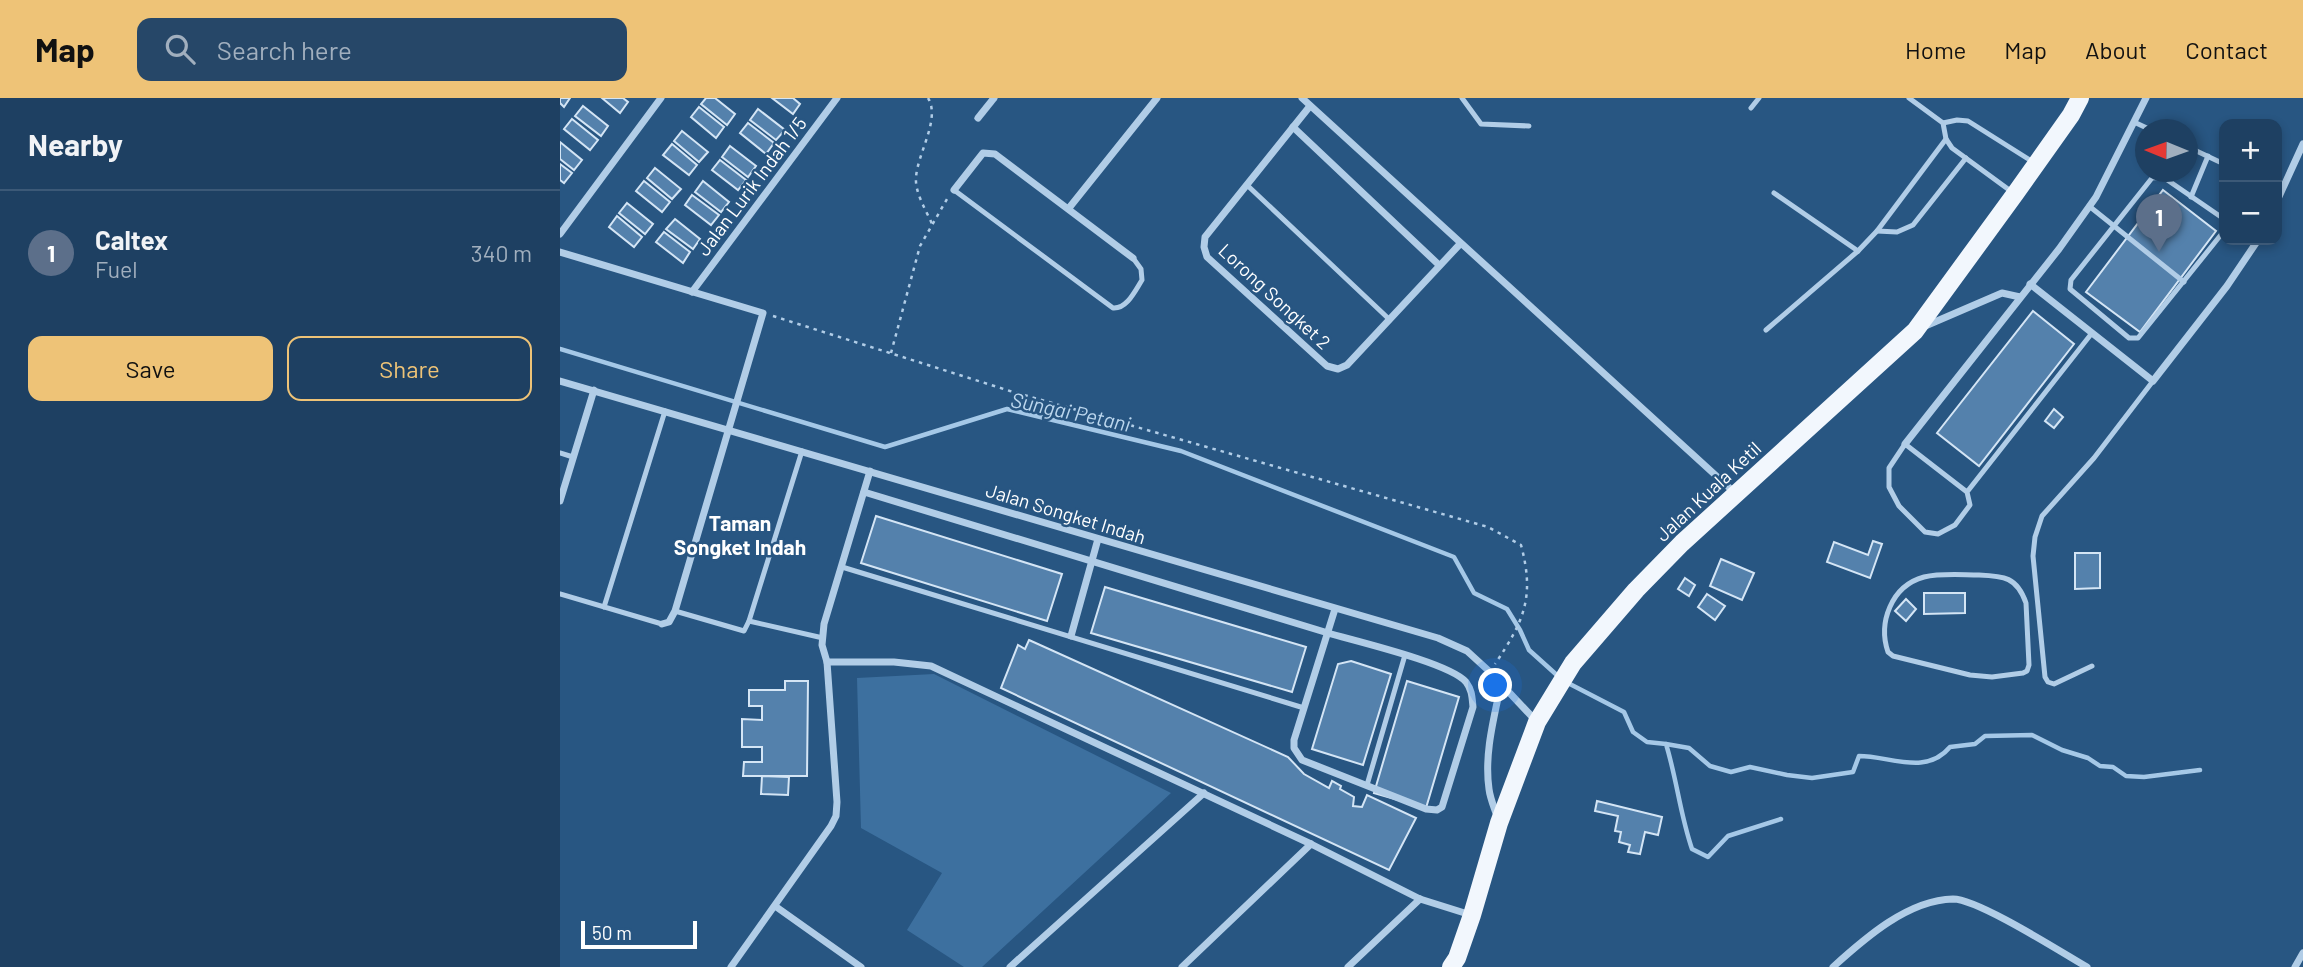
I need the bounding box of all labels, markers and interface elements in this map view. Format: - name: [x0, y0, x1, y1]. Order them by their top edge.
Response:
- search box: [137, 18, 627, 81]
- text: Map: [35, 29, 95, 69]
- icon: search: [161, 30, 199, 68]
- text: Search here: [217, 34, 352, 65]
- text: Home: [1905, 35, 1966, 64]
- text: Map: [2004, 35, 2047, 64]
- text: About: [2085, 35, 2147, 64]
- text: Contact: [2185, 35, 2268, 64]
- street label: Jalan Lurik Indah 1/5: [691, 112, 811, 260]
- north arrow: [2135, 119, 2198, 182]
- map controls: [2219, 119, 2282, 245]
- button: +: [2219, 119, 2282, 182]
- text: Nearby: [28, 126, 123, 162]
- button: −: [2219, 182, 2282, 245]
- pin: 1: [2136, 194, 2182, 252]
- text: Caltex: [95, 224, 168, 255]
- street label: Lorong Songket 2: [1214, 238, 1336, 354]
- text: 1: [47, 239, 55, 267]
- text: 340 m: [471, 239, 532, 267]
- text: Fuel: [95, 255, 138, 283]
- button: Save: [28, 336, 273, 401]
- button: Share: [287, 336, 532, 401]
- water label: Sungai Petani: [1009, 386, 1134, 436]
- street label: Jalan Kuala Ketil: [1651, 436, 1765, 546]
- street label: Jalan Songket Indah: [983, 478, 1149, 548]
- district label: Taman Songket Indah: [674, 510, 806, 559]
- your location: [1478, 668, 1512, 702]
- scale bar: [581, 918, 696, 950]
- text: 50 m: [592, 921, 632, 944]

